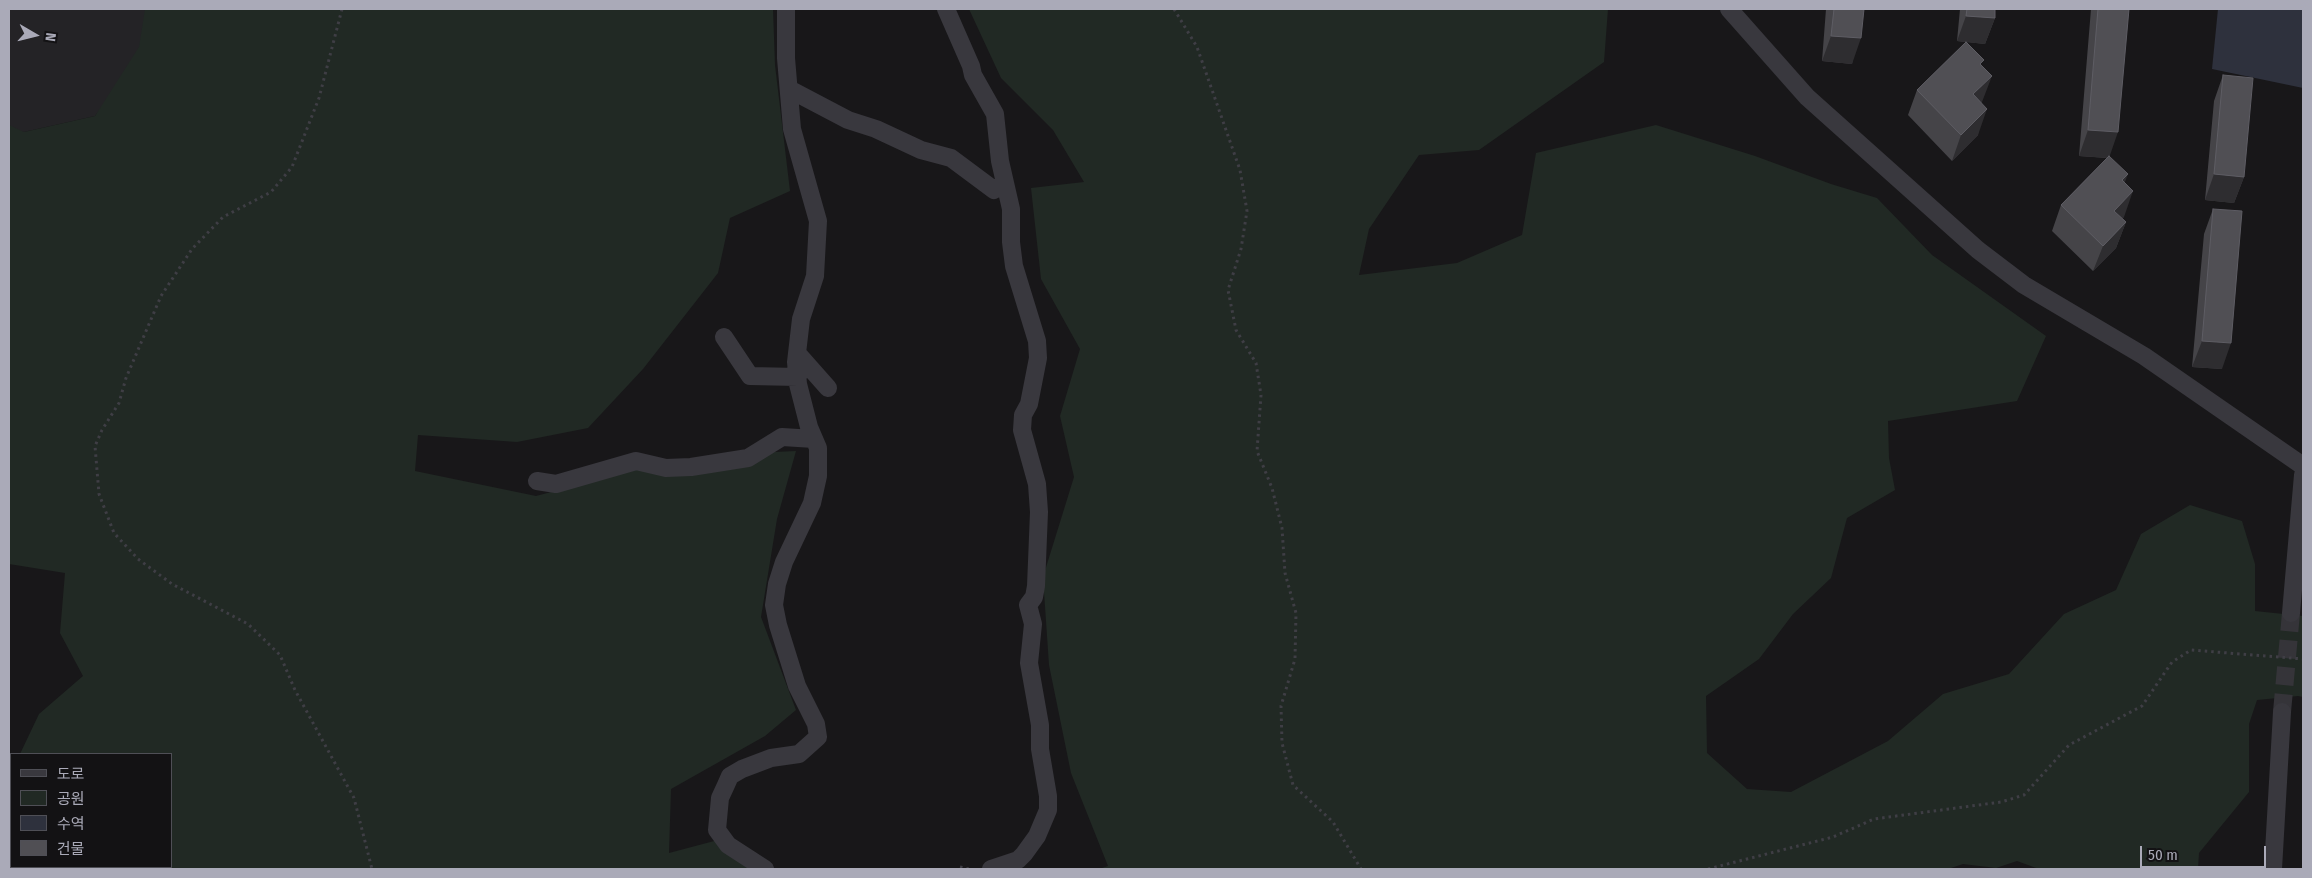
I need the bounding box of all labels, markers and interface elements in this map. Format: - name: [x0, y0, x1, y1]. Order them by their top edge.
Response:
- north arrow: [10, 10, 60, 60]
- text: N: [41, 32, 59, 42]
- legend: [10, 753, 172, 868]
- text: 도로: [57, 765, 85, 783]
- text: 공원: [57, 790, 85, 808]
- text: 수역: [57, 815, 85, 833]
- scale bar: [2142, 836, 2268, 868]
- text: 건물: [57, 840, 85, 858]
- text: 50 m: [2148, 846, 2178, 864]

